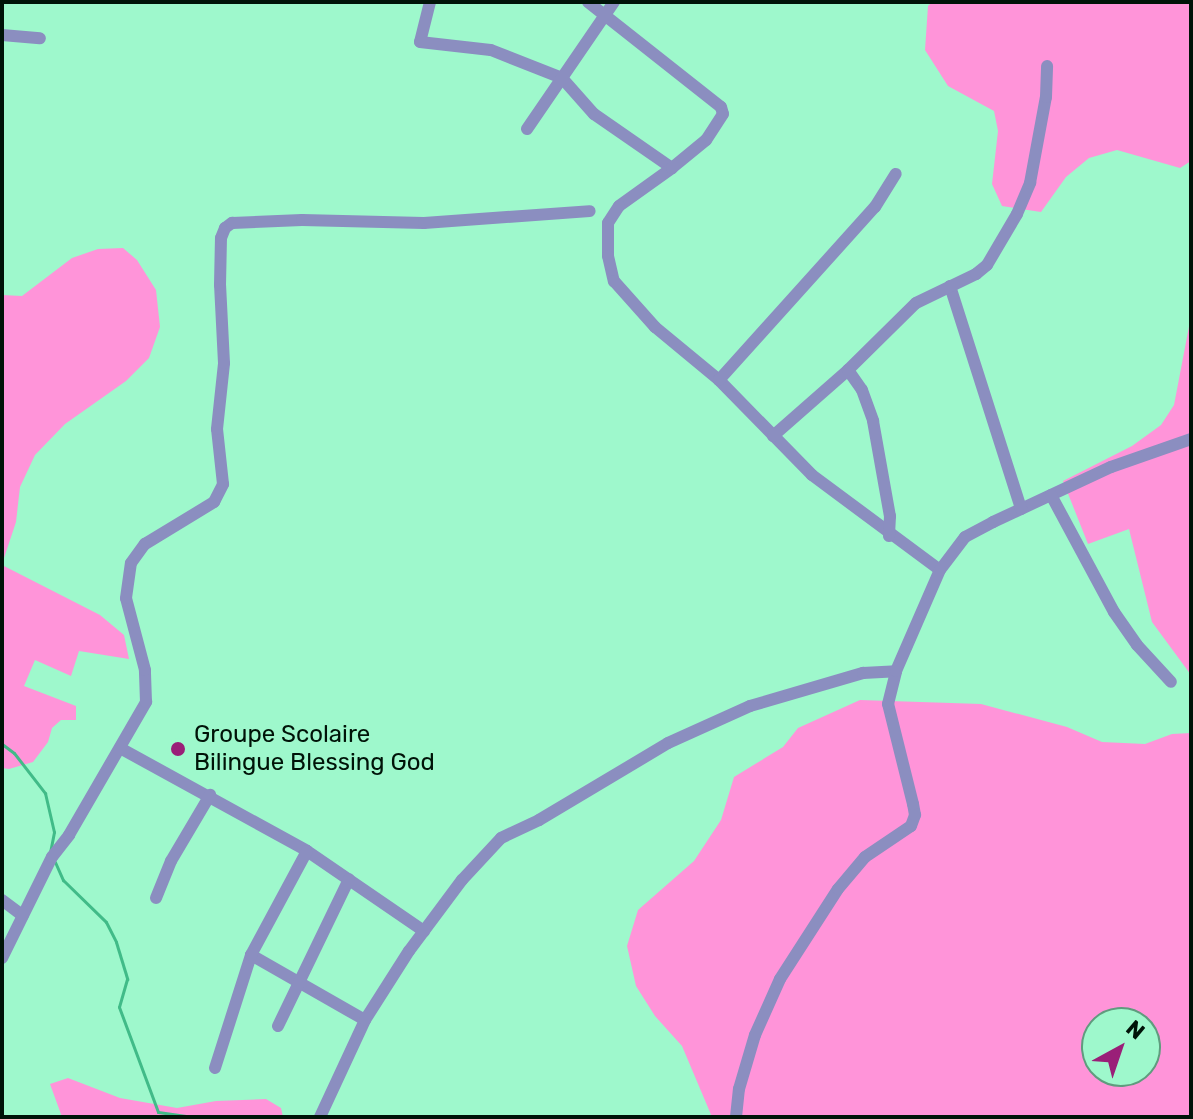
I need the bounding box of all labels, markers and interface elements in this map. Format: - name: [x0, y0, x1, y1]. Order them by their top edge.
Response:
- place label: Groupe Scolaire Bilingue Blessing God: [194, 721, 435, 777]
- marker: Groupe Scolaire Bilingue Blessing God: [169, 740, 187, 758]
- north arrow: [1081, 1007, 1161, 1087]
- text: N: [1121, 1014, 1150, 1045]

